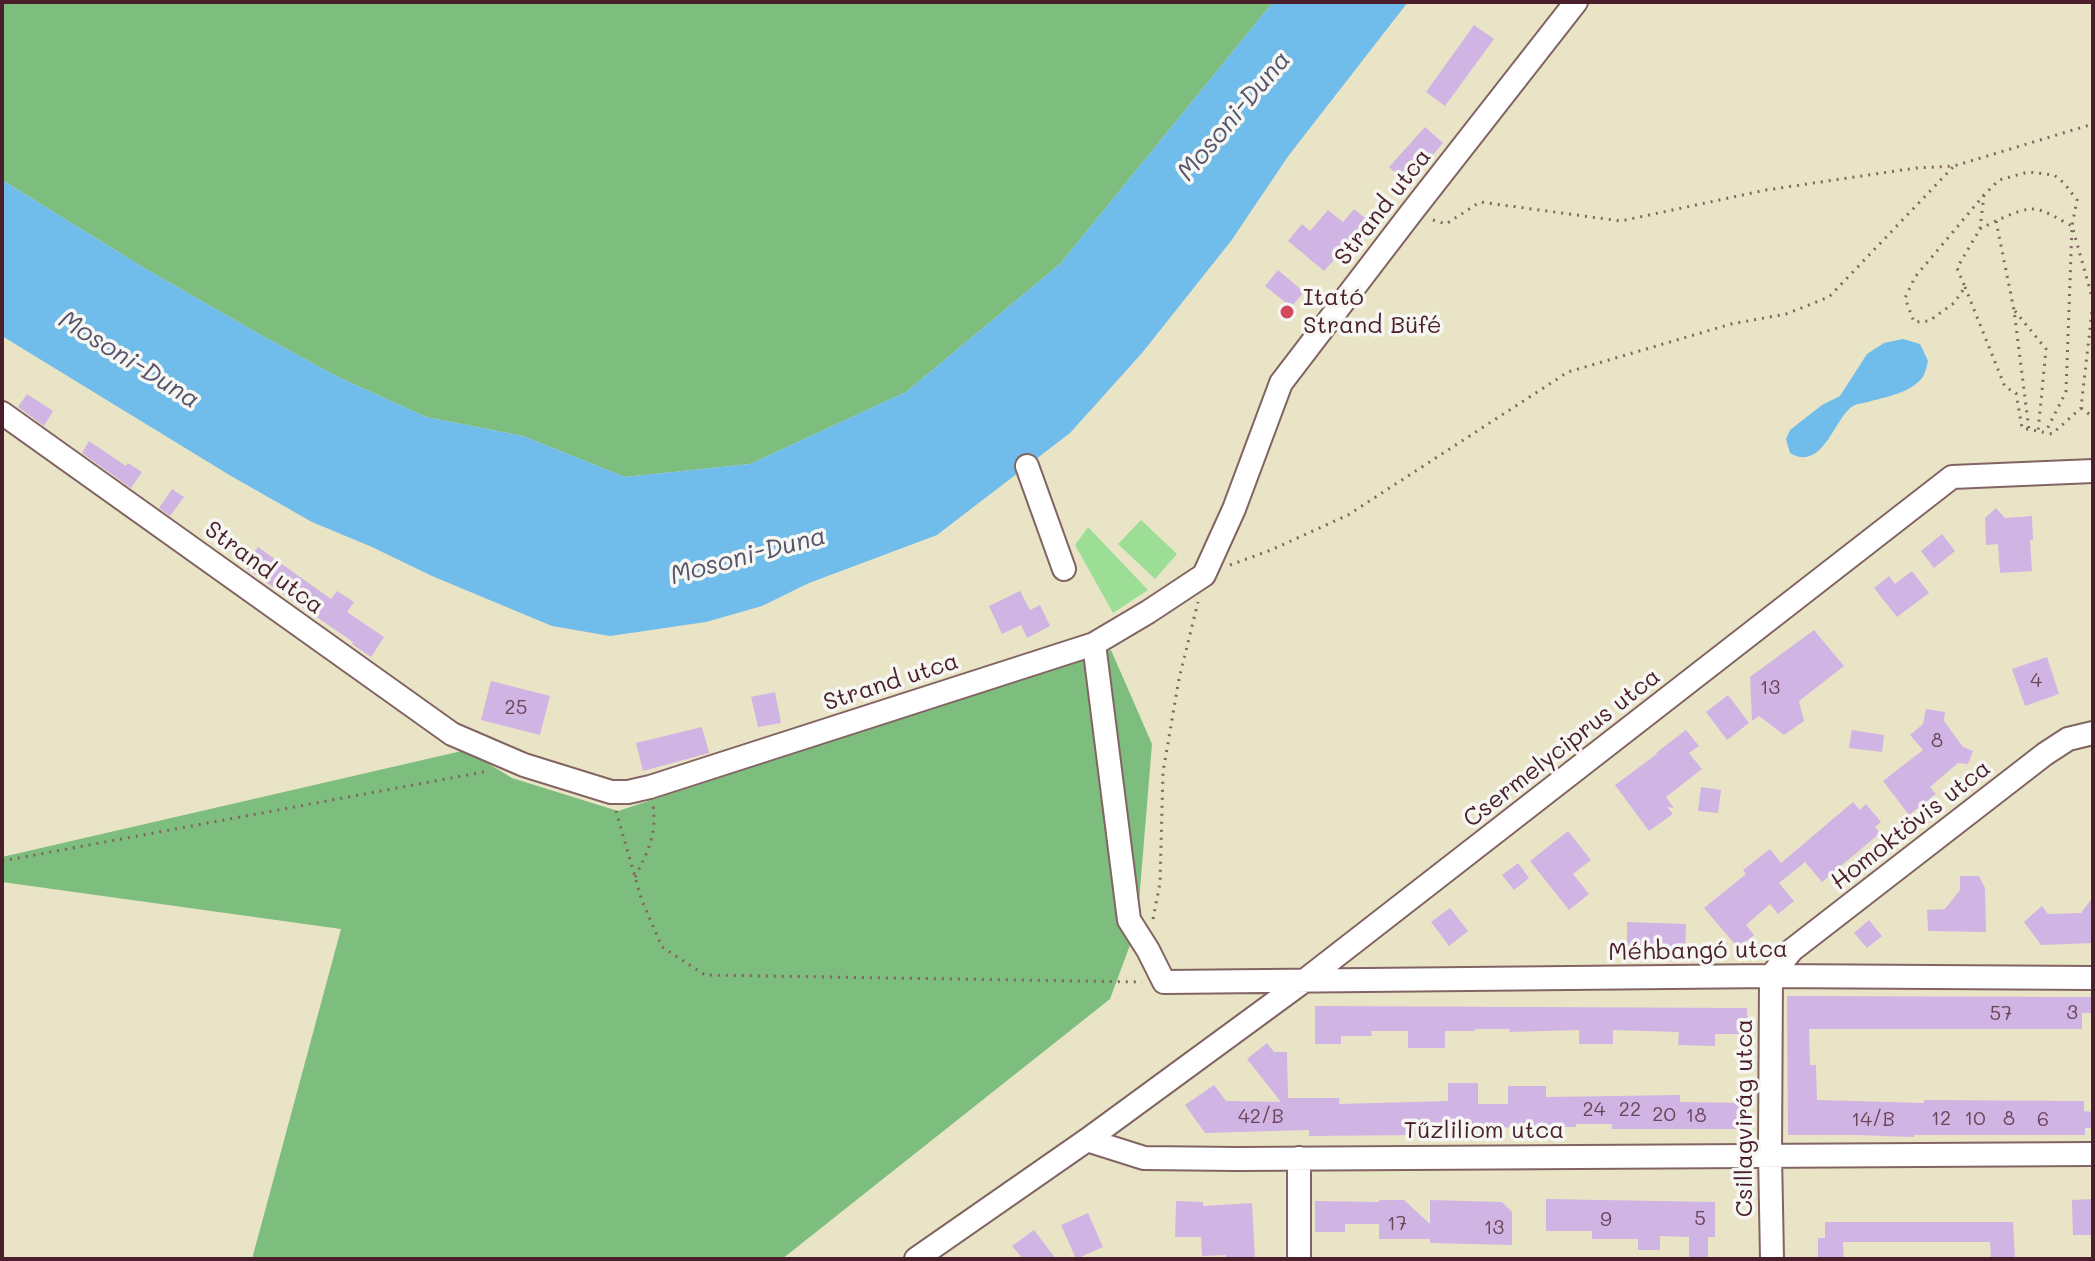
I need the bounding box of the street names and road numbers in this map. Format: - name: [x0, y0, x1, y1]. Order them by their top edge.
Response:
- street label: Strand utca: [1329, 143, 1437, 271]
- street label: Strand utca: [199, 515, 329, 621]
- street label: Strand utca: [820, 647, 962, 717]
- street label: Csermelyciprus utca: [1458, 662, 1666, 834]
- street label: Homoktövis utca: [1826, 754, 1996, 896]
- street label: Méhbangó utca: [1608, 935, 1788, 967]
- street label: Csillagvirág utca: [1731, 1019, 1759, 1217]
- street label: Tűzliliom utca: [1404, 1117, 1564, 1145]

